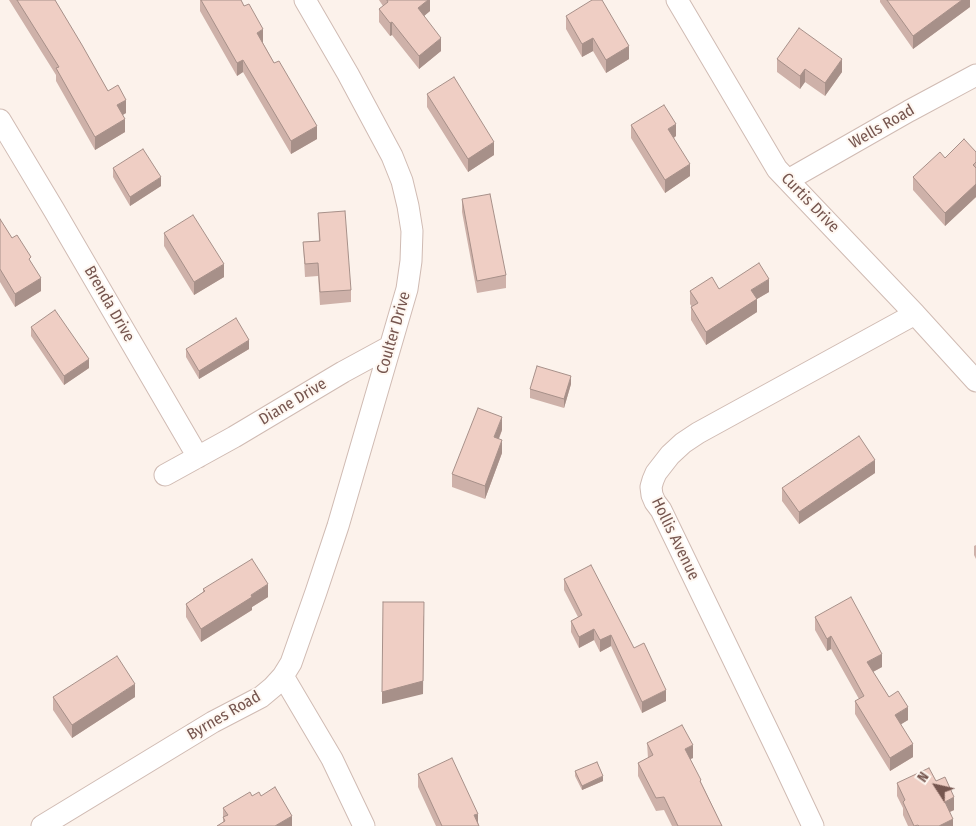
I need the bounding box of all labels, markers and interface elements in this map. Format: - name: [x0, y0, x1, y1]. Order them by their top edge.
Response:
- street label: Wells Road: [846, 101, 918, 153]
- street label: Curtis Drive: [777, 169, 843, 237]
- street label: Brenda Drive: [80, 263, 138, 345]
- street label: Coulter Drive: [373, 290, 415, 376]
- street label: Diane Drive: [256, 374, 330, 430]
- street label: Hollis Avenue: [647, 495, 703, 583]
- street label: Byrnes Road: [184, 687, 264, 745]
- north arrow: [911, 761, 961, 811]
- text: N: [914, 769, 933, 785]

